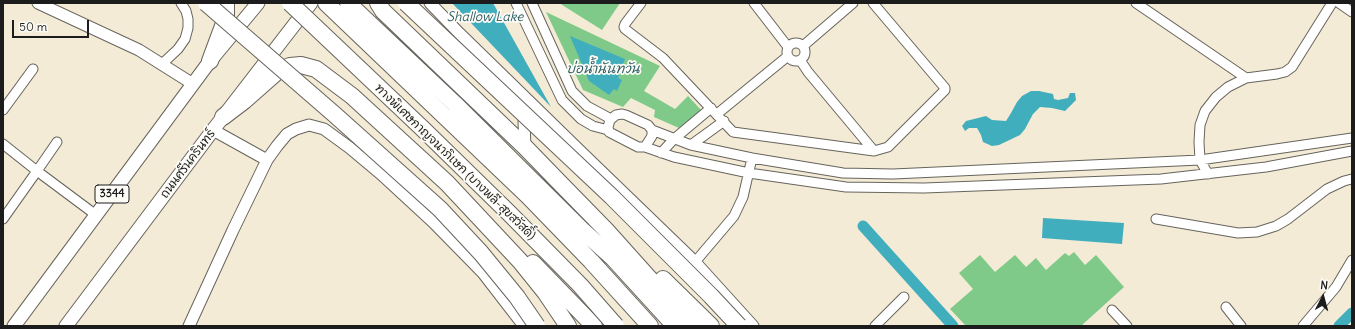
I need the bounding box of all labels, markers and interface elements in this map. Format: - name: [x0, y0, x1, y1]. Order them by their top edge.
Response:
- water label: Shallow Lake: [447, 9, 523, 25]
- scale bar: [14, 12, 91, 38]
- text: 50 m: [19, 19, 47, 34]
- water label: บ่อน้ำนันทวัน: [567, 61, 639, 77]
- street label: ทางพิเศษกาญจนาภิเษก (บางพลี-สุขสวัสดิ์): [372, 81, 538, 243]
- street label: ถนนศรีนครินทร์: [158, 127, 218, 201]
- road number: 3344: [95, 185, 129, 203]
- north arrow: [1303, 277, 1343, 317]
- text: N: [1320, 278, 1329, 292]

